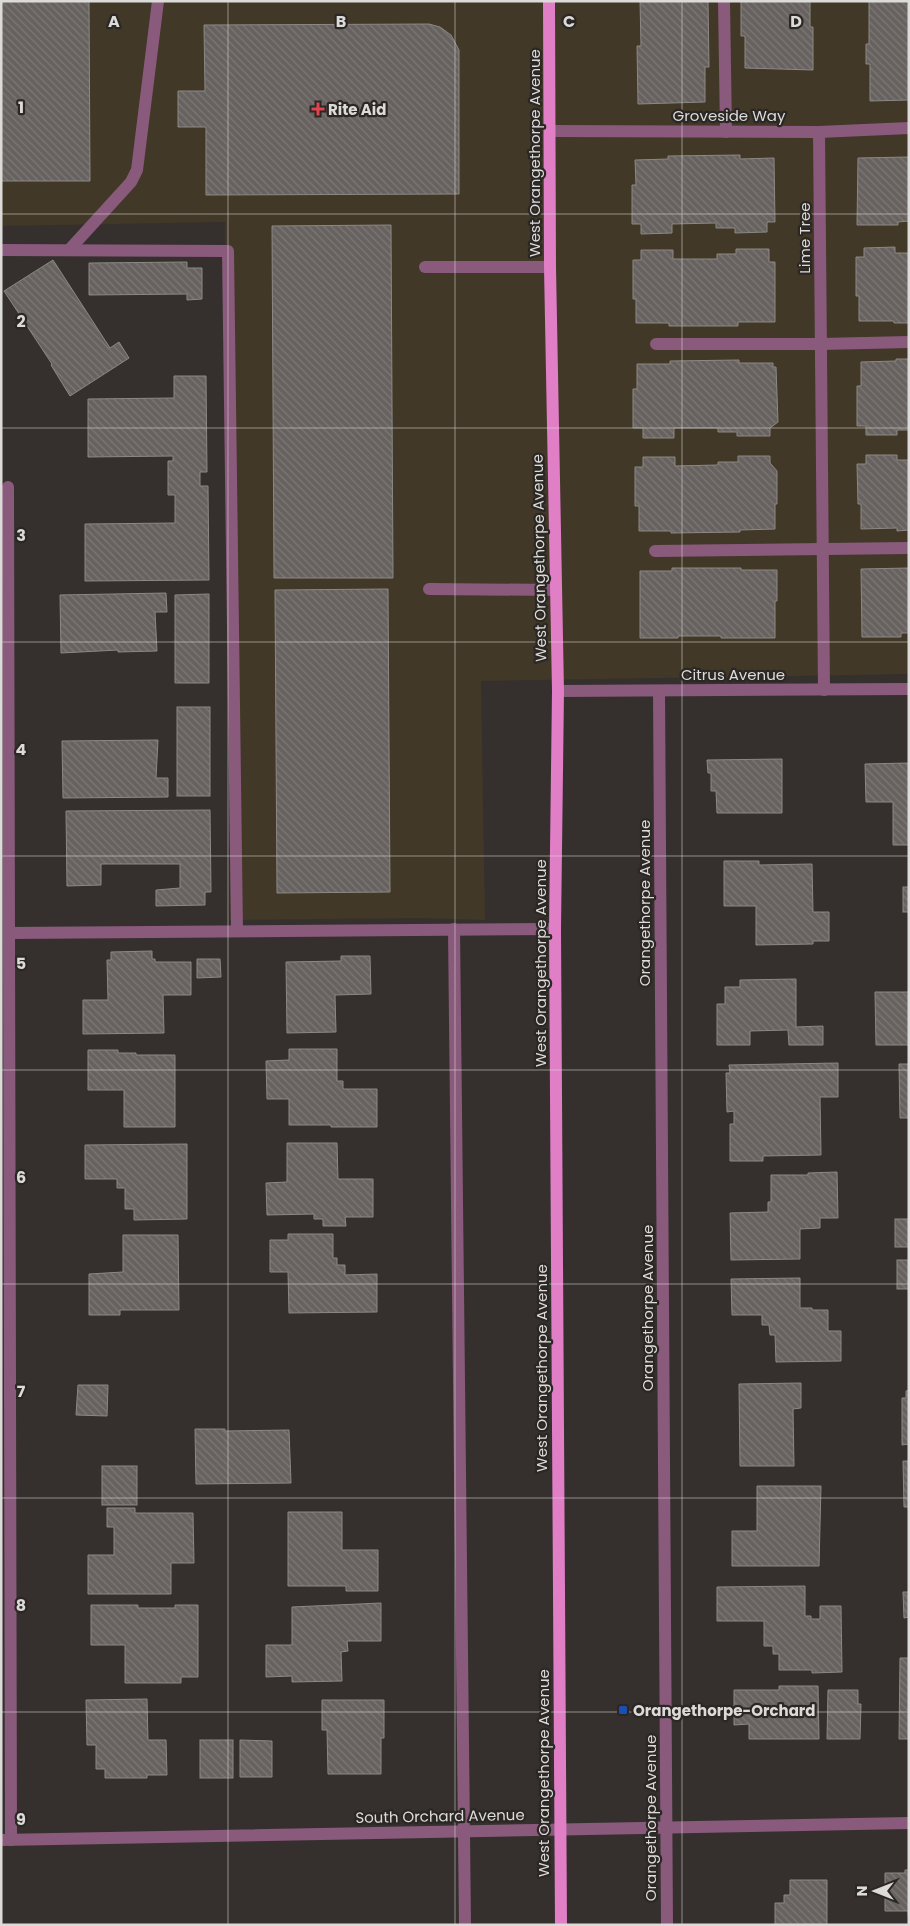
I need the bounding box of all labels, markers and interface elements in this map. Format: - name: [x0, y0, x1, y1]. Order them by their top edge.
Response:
- text: A: [108, 10, 120, 33]
- text: B: [336, 10, 346, 33]
- text: C: [563, 10, 575, 33]
- text: D: [790, 10, 802, 33]
- street label: West Orangethorpe Avenue: [524, 49, 545, 257]
- text: 1: [18, 96, 24, 119]
- place label: Rite Aid: [328, 99, 386, 120]
- marker: Rite Aid: [312, 103, 324, 115]
- street label: Groveside Way: [673, 105, 786, 126]
- street label: Lime Tree: [794, 202, 815, 274]
- text: 2: [16, 310, 26, 333]
- street label: West Orangethorpe Avenue: [527, 454, 551, 662]
- text: 3: [16, 524, 26, 547]
- street label: Citrus Avenue: [681, 664, 785, 685]
- text: 4: [16, 738, 27, 761]
- street label: Orangethorpe Avenue: [634, 820, 655, 986]
- street label: West Orangethorpe Avenue: [530, 859, 551, 1067]
- text: 5: [16, 952, 26, 975]
- text: 6: [16, 1166, 26, 1189]
- street label: Orangethorpe Avenue: [637, 1225, 658, 1391]
- street label: West Orangethorpe Avenue: [531, 1264, 552, 1472]
- text: 7: [17, 1380, 26, 1403]
- text: 8: [16, 1594, 26, 1617]
- street label: West Orangethorpe Avenue: [533, 1669, 554, 1877]
- place label: Orangethorpe-Orchard: [633, 1700, 815, 1721]
- marker: Orangethorpe-Orchard: [617, 1704, 629, 1716]
- street label: Orangethorpe Avenue: [640, 1735, 661, 1901]
- street label: South Orchard Avenue: [355, 1804, 525, 1828]
- text: 9: [16, 1808, 26, 1831]
- north arrow: [850, 1866, 900, 1916]
- text: N: [852, 1886, 872, 1896]

